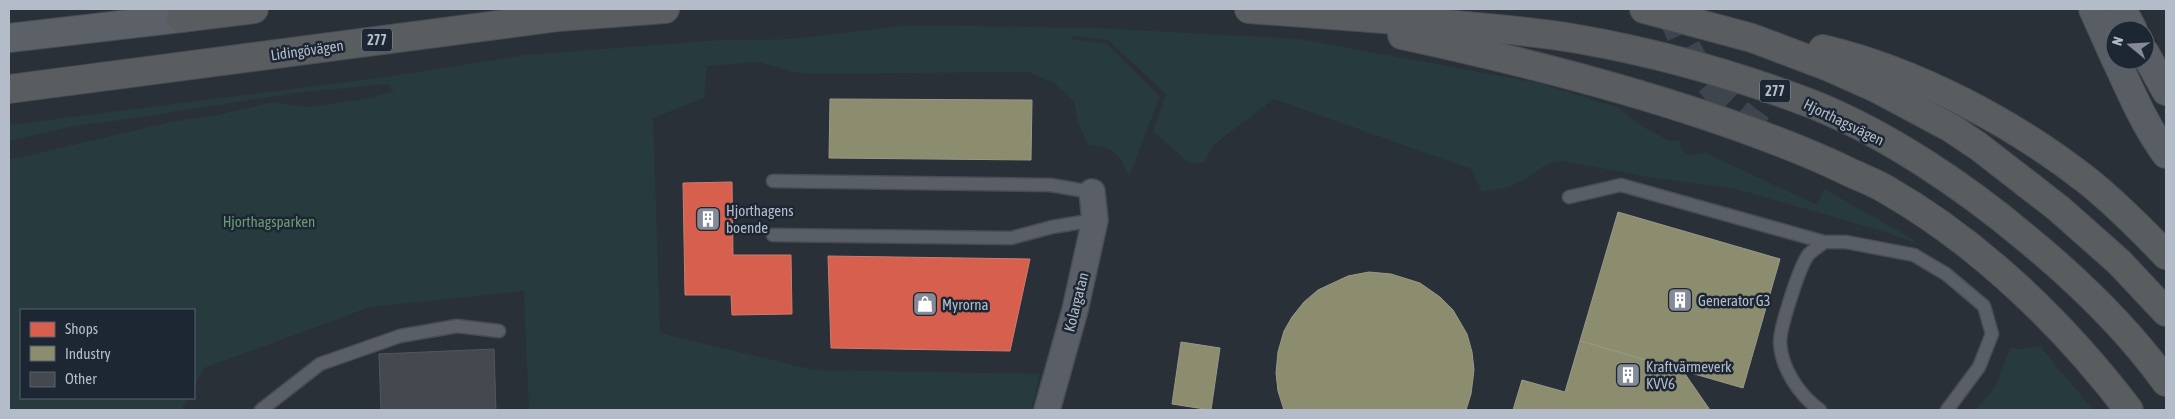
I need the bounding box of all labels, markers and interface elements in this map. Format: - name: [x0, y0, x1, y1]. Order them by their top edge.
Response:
- north arrow: [2105, 20, 2155, 70]
- road number: 277: [362, 28, 392, 52]
- text: N: [2109, 35, 2127, 47]
- street label: Lidingövägen: [269, 36, 345, 64]
- road number: 277: [1760, 80, 1790, 102]
- street label: Hjorthagsvägen: [1801, 95, 1887, 149]
- place label: Hjorthagens boende: [726, 202, 794, 236]
- building icon: Hjorthagens boende: [695, 206, 721, 232]
- park label: Hjorthagsparken: [223, 213, 315, 230]
- street label: Kolargatan: [1060, 270, 1092, 334]
- building icon: Generator G3: [1667, 287, 1693, 313]
- shop icon: Myrorna: [912, 291, 938, 317]
- place label: Generator G3: [1698, 292, 1771, 309]
- place label: Myrorna: [942, 296, 988, 313]
- legend: [20, 309, 195, 399]
- text: Shops: [65, 320, 98, 337]
- text: Industry: [65, 345, 111, 362]
- place label: Kraftvärmeverk KVV6: [1646, 358, 1732, 392]
- building icon: Kraftvärmeverk KVV6: [1615, 362, 1641, 388]
- text: Other: [65, 370, 97, 387]

